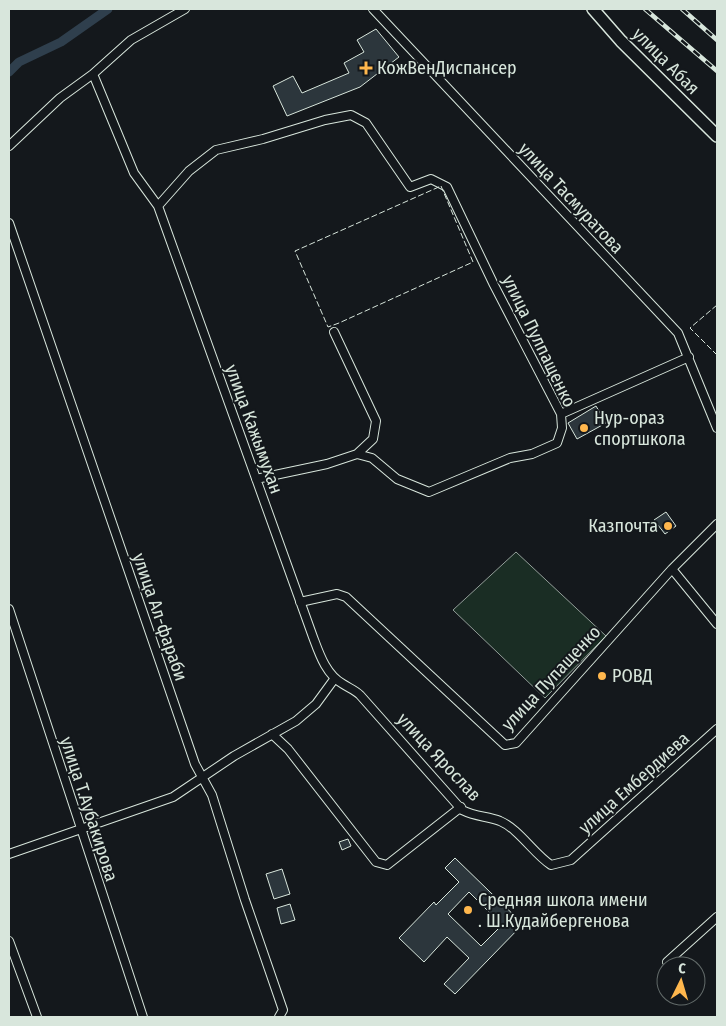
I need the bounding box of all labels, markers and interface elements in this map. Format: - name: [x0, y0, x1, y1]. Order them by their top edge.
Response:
- street label: улица Абая: [628, 23, 704, 99]
- place label: КожВенДиспансер: [377, 57, 517, 79]
- marker: КожВенДиспансер: [359, 61, 373, 75]
- street label: улица Тасмуратова: [514, 138, 628, 258]
- street label: улица Пулпащенко: [497, 271, 581, 411]
- street label: улица Кажымухан: [220, 361, 288, 497]
- place label: Нур-ораз спортшкола: [594, 407, 686, 450]
- marker: Нур-ораз спортшкола: [578, 422, 590, 434]
- place label: Казпочта: [588, 515, 658, 537]
- marker: Казпочта: [662, 520, 674, 532]
- street label: улица Ал-фараби: [128, 550, 192, 684]
- street label: улица Пупащенко: [497, 621, 605, 735]
- place label: РОВД: [612, 665, 653, 687]
- marker: РОВД: [596, 670, 608, 682]
- street label: улица Ярослав: [392, 708, 486, 806]
- street label: улица Ембердиева: [574, 727, 694, 839]
- street label: улица Т.Аубакирова: [55, 734, 123, 884]
- place label: Средняя школа имени . Ш.Кудайбергенова: [478, 889, 648, 932]
- marker: Средняя школа имени . Ш.Кудайбергенова: [462, 904, 474, 916]
- north arrow: [656, 956, 706, 1006]
- text: С: [678, 960, 687, 977]

